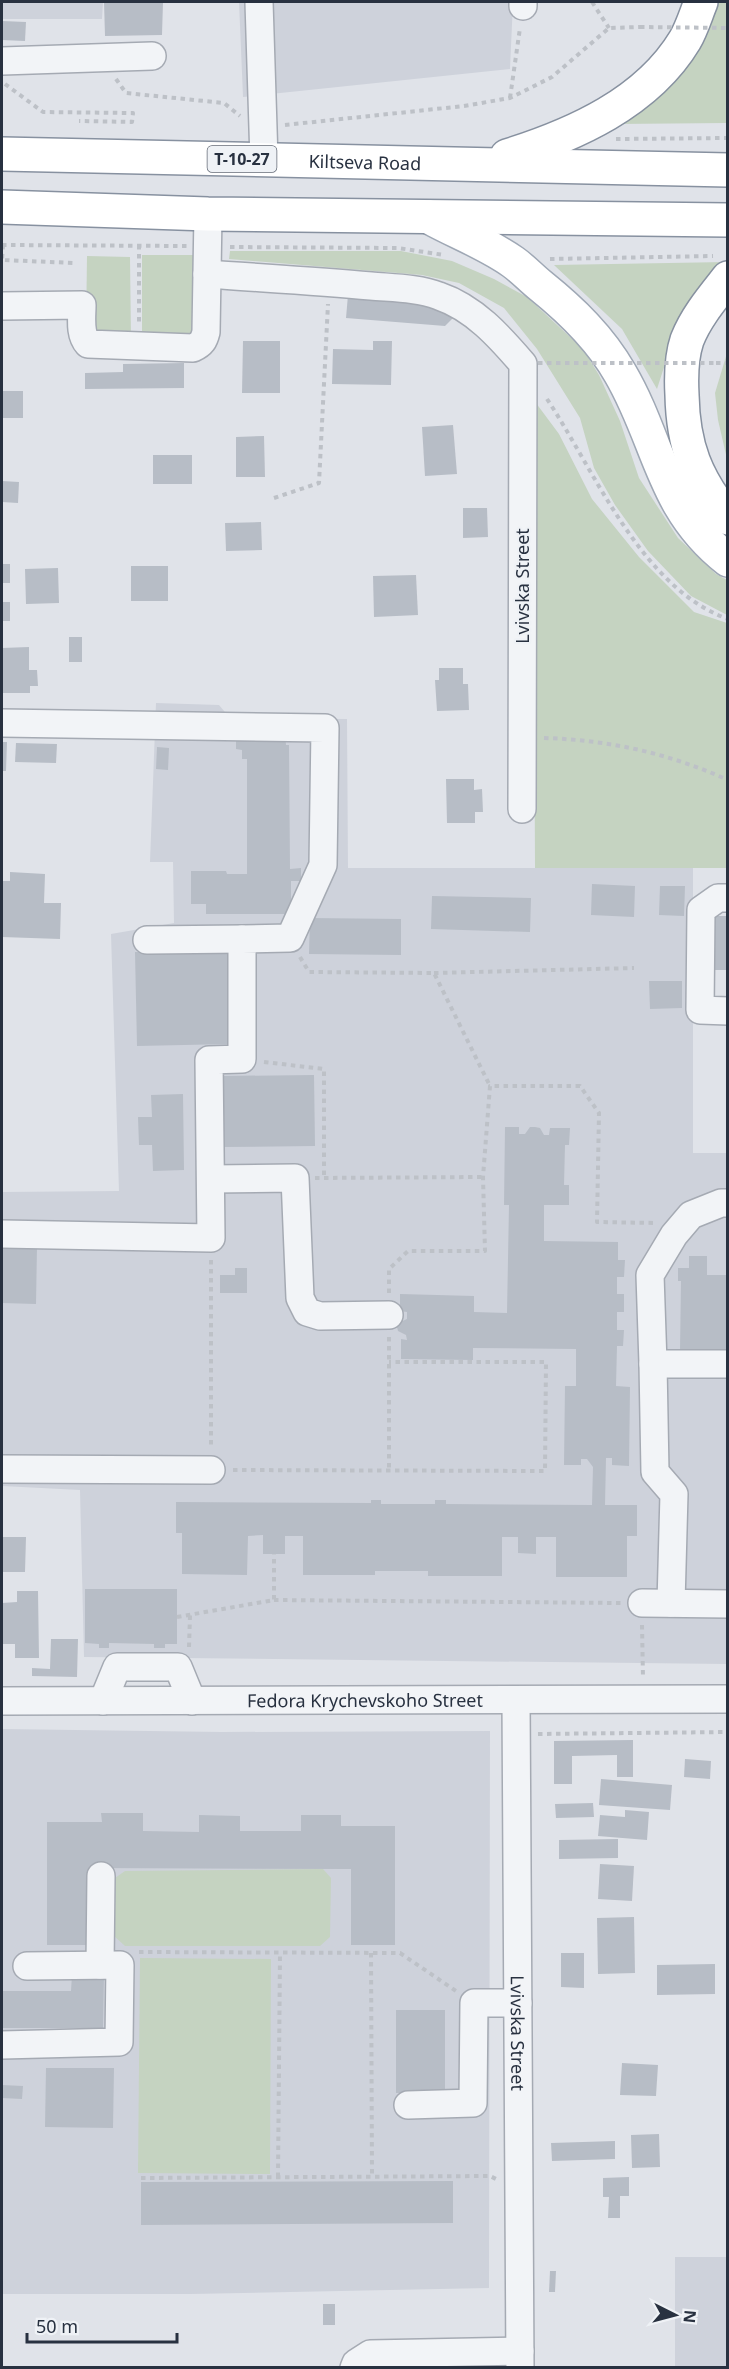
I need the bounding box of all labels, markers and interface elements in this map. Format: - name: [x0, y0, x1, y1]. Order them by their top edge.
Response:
- road number: Т-10-27: [208, 146, 276, 172]
- street label: Kiltseva Road: [308, 149, 421, 175]
- street label: Lvivska Street: [510, 528, 534, 644]
- street label: Fedora Krychevskoho Street: [247, 1688, 484, 1712]
- street label: Lvivska Street: [506, 1975, 530, 2091]
- north arrow: [645, 2285, 705, 2345]
- scale bar: [27, 2306, 177, 2344]
- text: N: [678, 2309, 702, 2324]
- text: 50 m: [36, 2314, 78, 2338]

